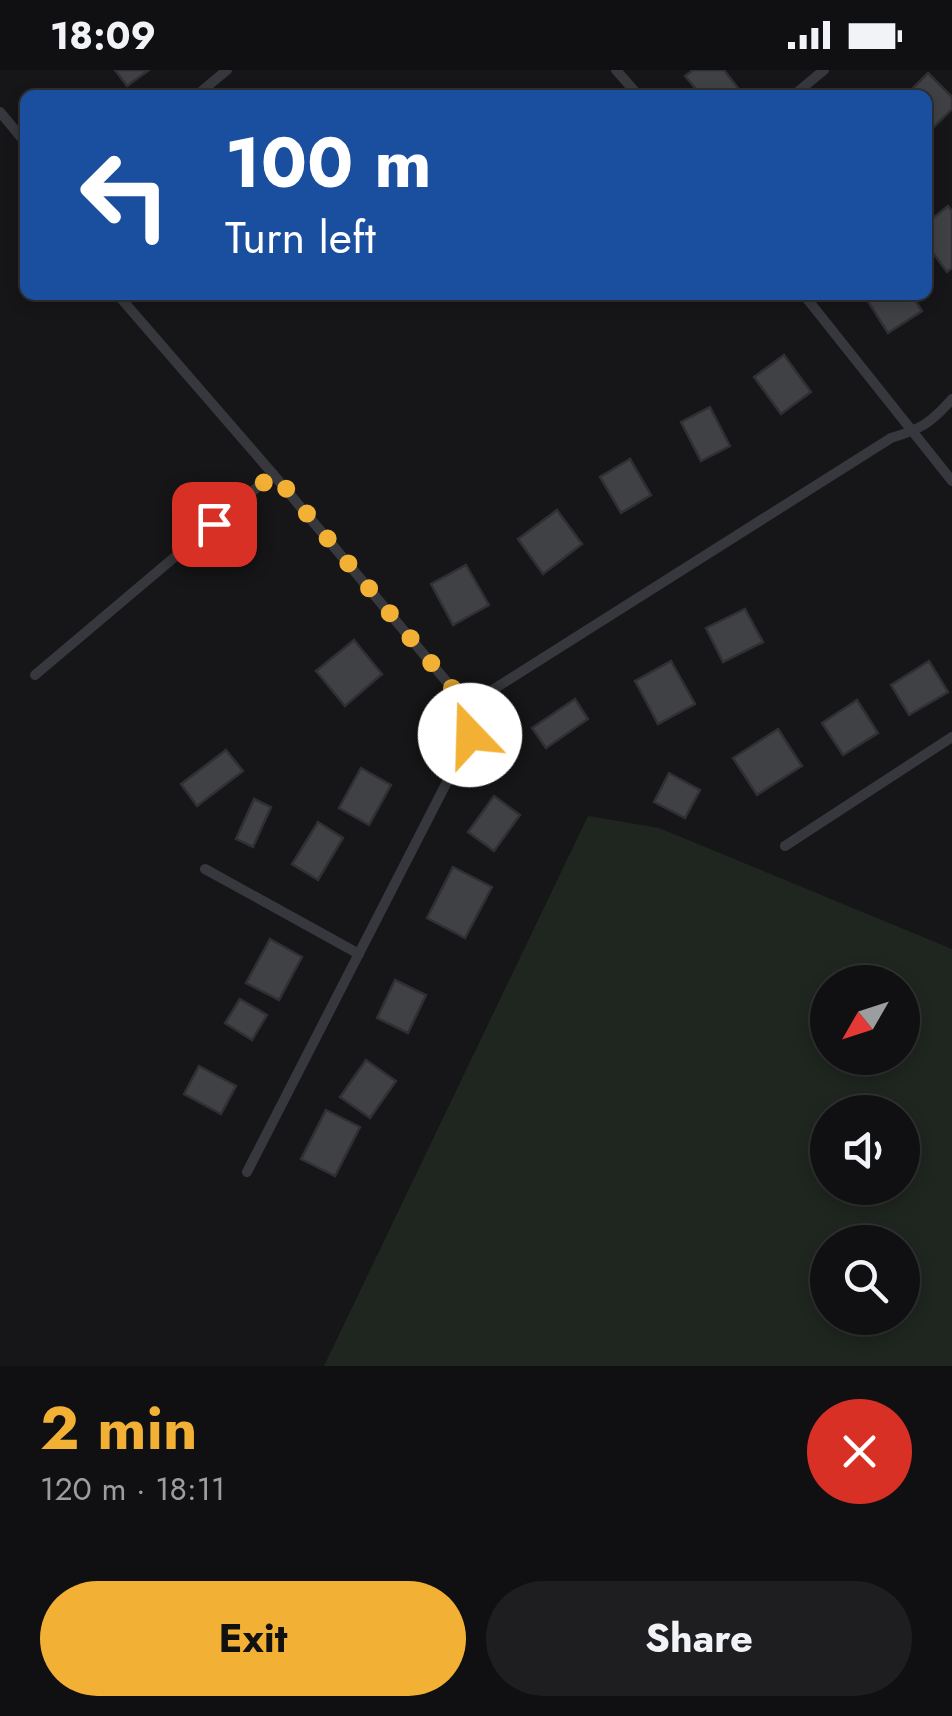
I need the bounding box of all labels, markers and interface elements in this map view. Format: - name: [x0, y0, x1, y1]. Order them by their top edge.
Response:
- text: 18:09: [50, 8, 156, 63]
- text: 100 m: [225, 112, 432, 213]
- icon: left: [60, 130, 190, 260]
- text: Turn left: [225, 205, 376, 270]
- pin: [172, 482, 257, 567]
- icon: arrive: [187, 497, 242, 552]
- position arrow: [418, 683, 522, 787]
- north arrow: [810, 965, 920, 1075]
- map controls: [810, 965, 920, 1335]
- button: sound: [810, 1095, 920, 1205]
- button: search: [810, 1225, 920, 1335]
- text: 2 min: [40, 1385, 198, 1472]
- button: close: [807, 1399, 912, 1504]
- text: 120 m · 18:11: [40, 1466, 225, 1512]
- button: Exit: [40, 1581, 466, 1696]
- button: Share: [486, 1581, 912, 1696]

